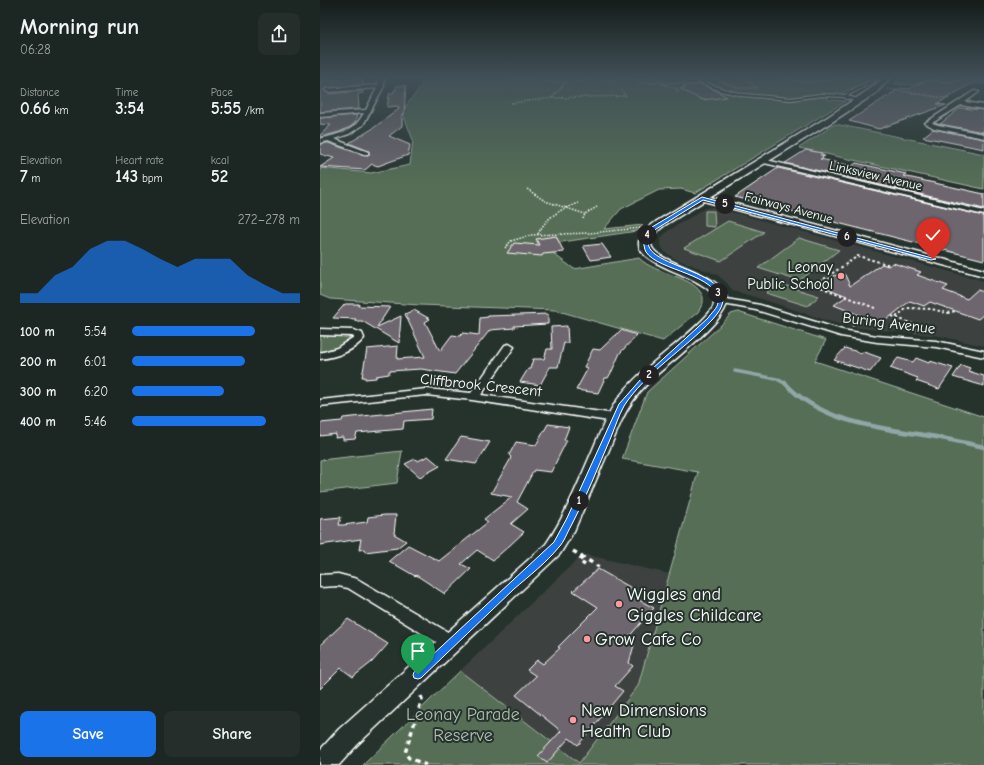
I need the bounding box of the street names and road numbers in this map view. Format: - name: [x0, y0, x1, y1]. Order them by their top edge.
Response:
- street label: Linksview Avenue: [828, 157, 924, 194]
- street label: Fairways Avenue: [743, 188, 835, 227]
- street label: Buring Avenue: [842, 308, 937, 338]
- street label: Cliffbrook Crescent: [419, 370, 543, 400]

